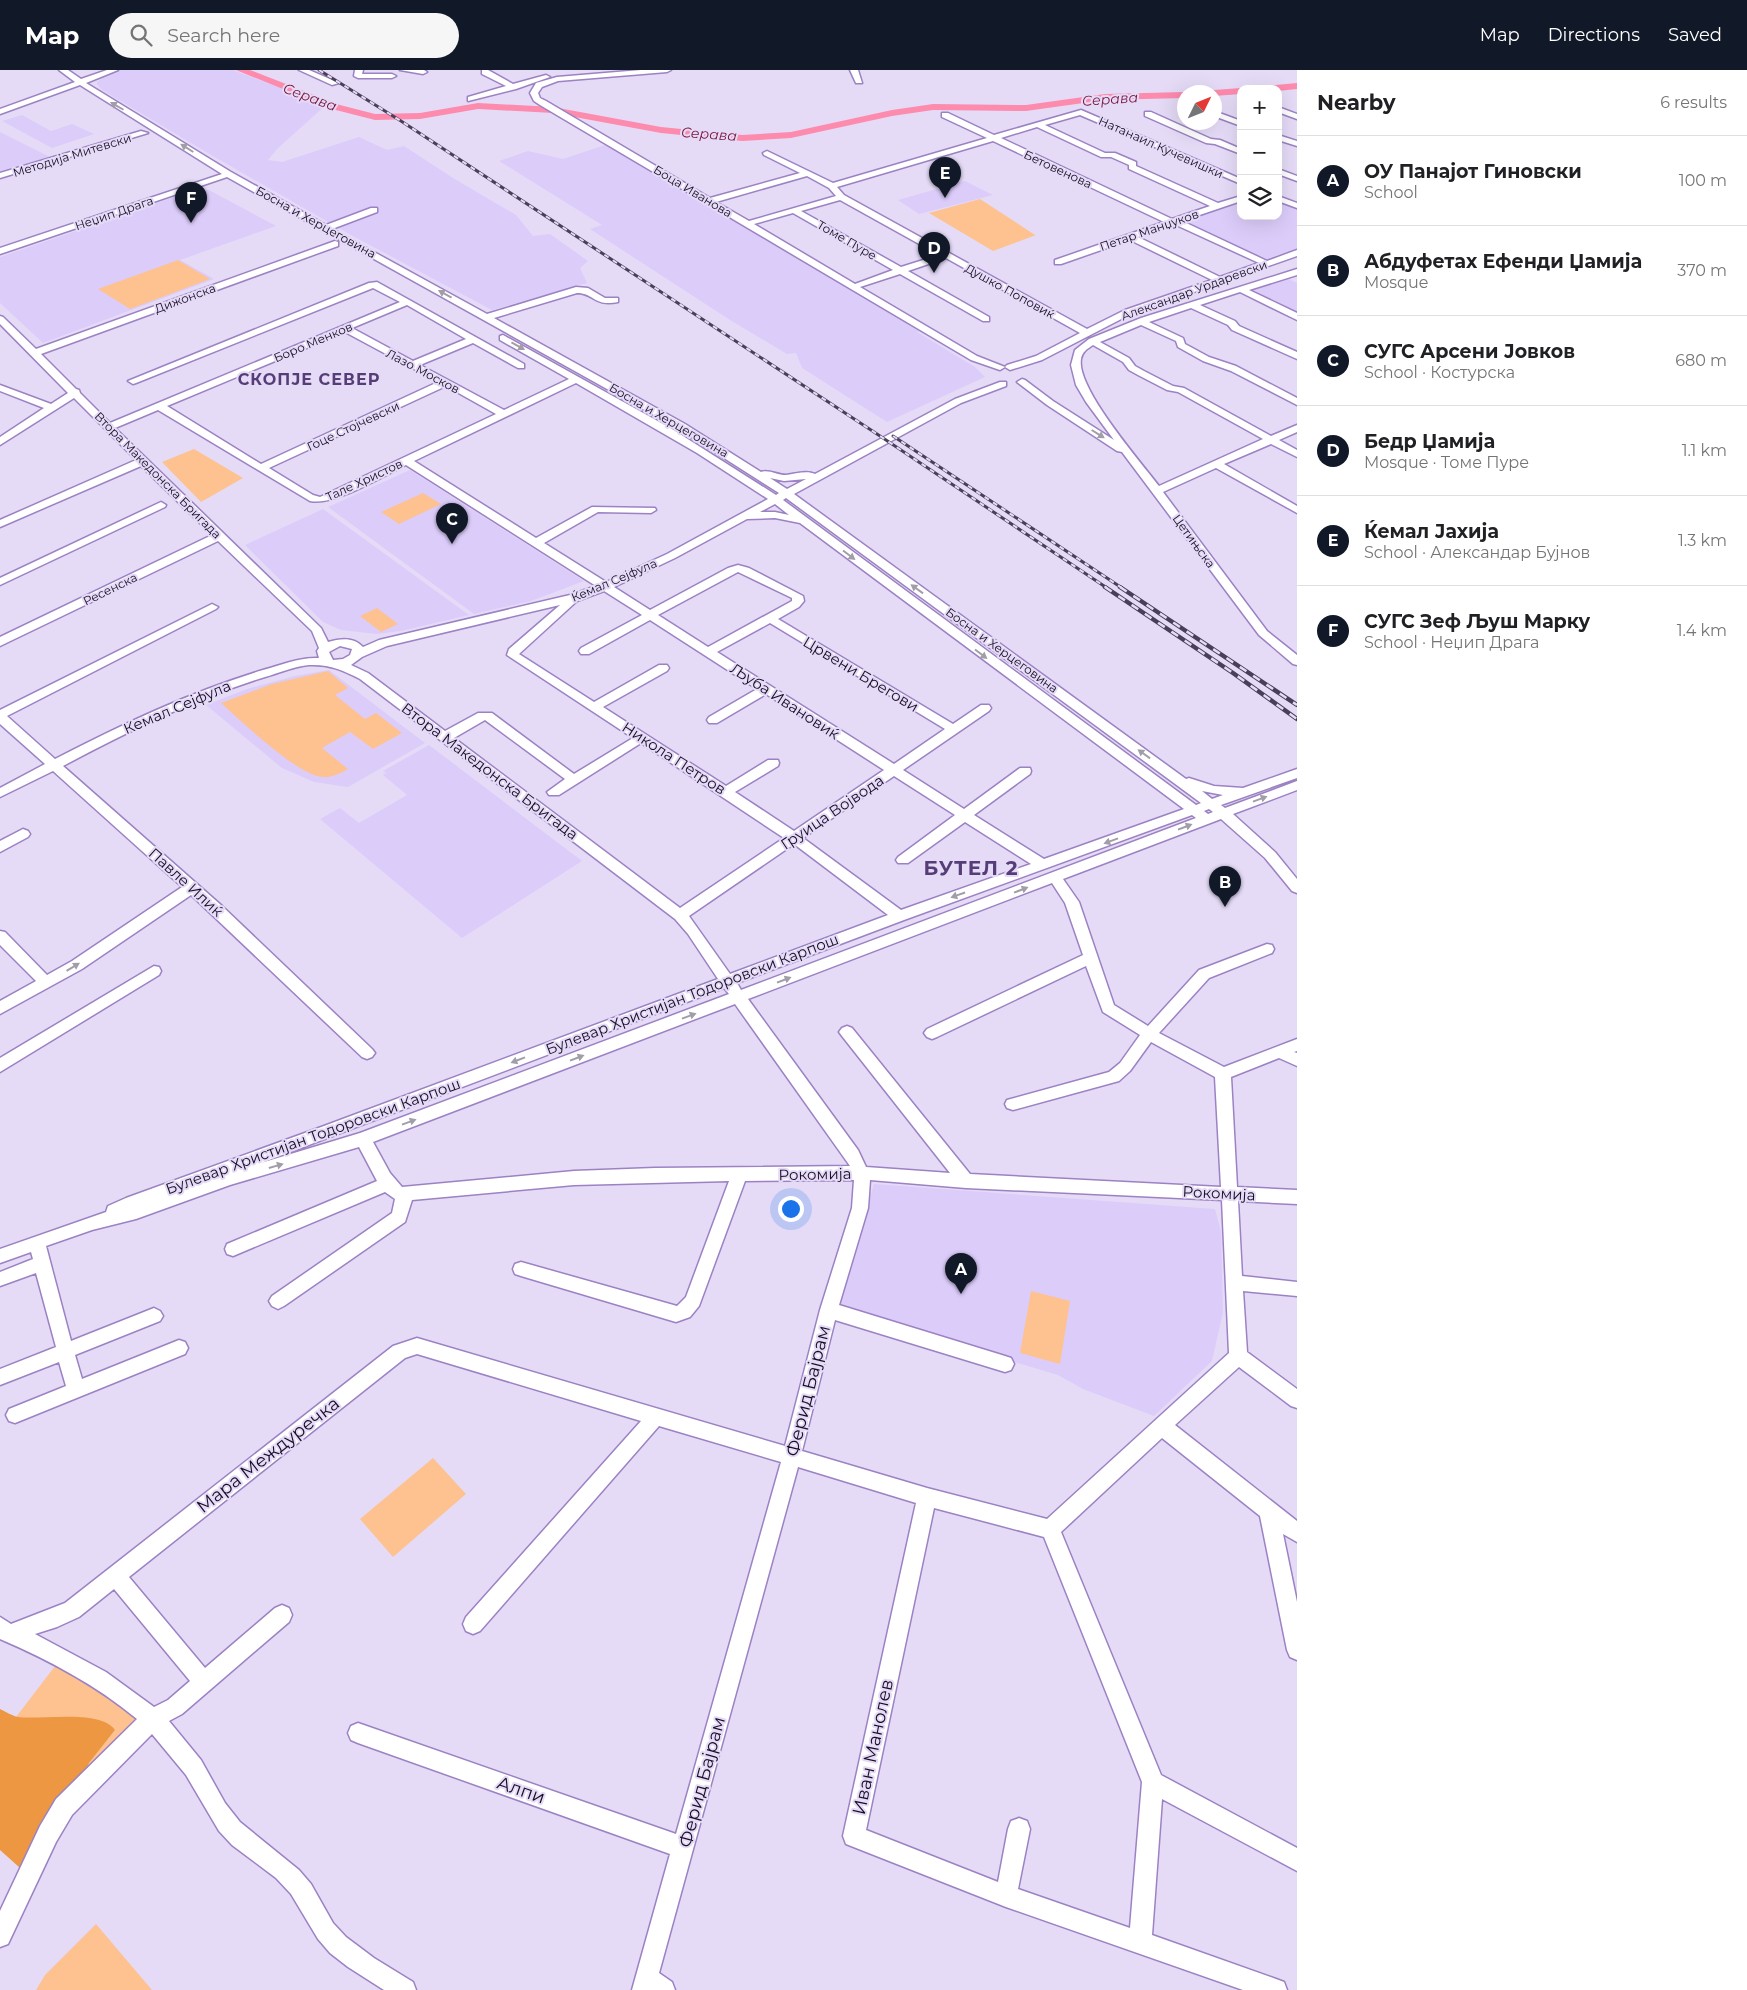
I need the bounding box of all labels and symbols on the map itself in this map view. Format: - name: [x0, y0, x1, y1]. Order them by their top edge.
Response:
- water label: Серава: [281, 79, 339, 115]
- north arrow: [1177, 85, 1222, 130]
- water label: Серава: [1081, 88, 1139, 110]
- one-way arrow: [109, 102, 124, 110]
- street label: Натанаил Кучевишки: [1096, 113, 1226, 181]
- water label: Серава: [680, 123, 738, 145]
- street label: Методија Митевски: [11, 130, 133, 180]
- one-way arrow: [180, 144, 193, 153]
- street label: Бетовенова: [1021, 147, 1095, 191]
- pin: E: [929, 157, 961, 198]
- street label: Боца Иванова: [651, 162, 735, 220]
- pin: F: [175, 182, 207, 223]
- street label: Босна и Херцеговина: [253, 183, 379, 261]
- street label: Неџип Драга: [73, 193, 155, 233]
- street label: Петар Манџуков: [1097, 206, 1201, 254]
- street label: Томе Пуре: [815, 217, 879, 263]
- pin: D: [918, 232, 950, 273]
- street label: Александар Урдаревски: [1119, 257, 1269, 323]
- street label: Душко Поповиќ: [963, 260, 1058, 322]
- street label: Дижонска: [152, 280, 218, 316]
- one-way arrow: [438, 290, 453, 298]
- street label: Боро Менков: [271, 319, 355, 365]
- one-way arrow: [512, 342, 525, 351]
- street label: Лазо Москов: [384, 345, 462, 397]
- district label: СКОПЈЕ СЕВЕР: [238, 370, 380, 389]
- street label: Босна и Херцеговина: [607, 380, 731, 460]
- street label: Гоце Стојчевски: [304, 398, 402, 454]
- street label: Втора Македонска Бригада: [92, 409, 224, 541]
- one-way arrow: [1092, 430, 1105, 439]
- street label: Тале Христов: [323, 456, 405, 504]
- pin: C: [436, 503, 468, 544]
- street label: Цетињска: [1169, 511, 1219, 571]
- one-way arrow: [842, 550, 856, 560]
- street label: Ќемал Сејфула: [569, 555, 659, 605]
- street label: Ресенска: [80, 569, 140, 609]
- one-way arrow: [911, 584, 924, 594]
- street label: Босна и Херцеговина: [943, 604, 1061, 696]
- street label: Црвени Брегови: [800, 632, 922, 716]
- one-way arrow: [974, 649, 988, 659]
- street label: Љуба Ивановиќ: [727, 659, 843, 744]
- street label: Кемал Сејфула: [120, 676, 234, 738]
- street label: Втора Македонска Бригада: [398, 698, 582, 844]
- street label: Никола Петров: [618, 717, 730, 799]
- one-way arrow: [1137, 749, 1151, 759]
- street label: Груица Војвода: [777, 770, 887, 854]
- one-way arrow: [1253, 795, 1268, 803]
- one-way arrow: [1178, 823, 1193, 831]
- one-way arrow: [1103, 837, 1118, 845]
- street label: Павле Илиќ: [145, 844, 227, 921]
- district label: БУТЕЛ 2: [923, 856, 1019, 880]
- pin: B: [1209, 866, 1241, 907]
- one-way arrow: [1014, 886, 1029, 894]
- one-way arrow: [950, 891, 965, 899]
- street label: Булевар Христијан Тодоровски Карпош: [543, 929, 841, 1059]
- one-way arrow: [67, 963, 80, 972]
- one-way arrow: [777, 976, 792, 984]
- one-way arrow: [682, 1012, 697, 1020]
- one-way arrow: [570, 1054, 585, 1062]
- one-way arrow: [510, 1056, 525, 1064]
- street label: Булевар Христијан Тодоровски Карпош: [163, 1074, 463, 1198]
- one-way arrow: [401, 1118, 416, 1125]
- one-way arrow: [268, 1161, 283, 1169]
- street label: Рокомија: [778, 1164, 852, 1184]
- street label: Рокомија: [1182, 1182, 1256, 1204]
- your location: [778, 1196, 804, 1222]
- pin: A: [945, 1253, 977, 1294]
- street label: Ферид Бајрам: [781, 1323, 835, 1459]
- street label: Мара Междуречка: [192, 1392, 344, 1518]
- street label: Иван Манолев: [848, 1677, 898, 1817]
- street label: Ферид Бајрам: [674, 1714, 730, 1850]
- street label: Алпи: [494, 1772, 548, 1808]

